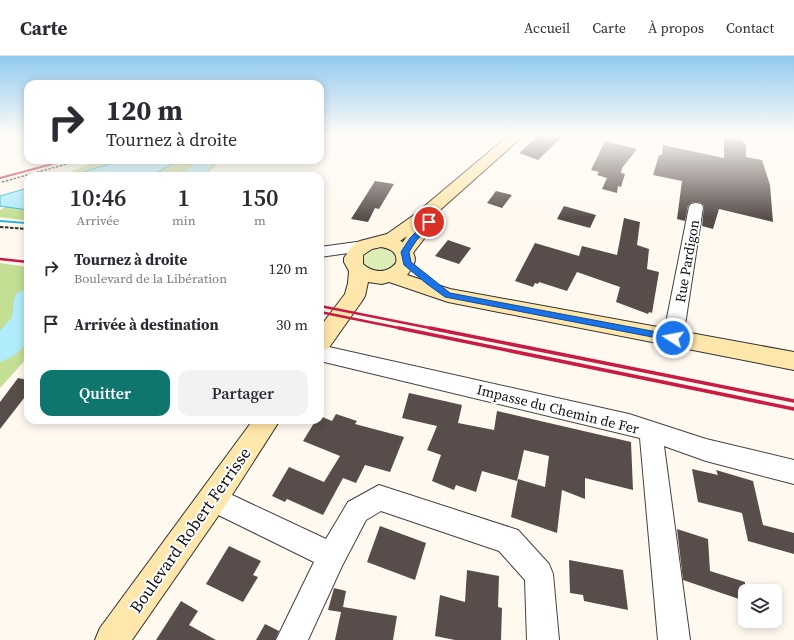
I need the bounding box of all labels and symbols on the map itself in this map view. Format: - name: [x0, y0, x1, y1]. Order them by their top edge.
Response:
- pin: [412, 205, 446, 239]
- street label: Rue Pardigon: [670, 217, 704, 304]
- position arrow: [652, 317, 694, 359]
- street label: Impasse du Chemin de Fer: [475, 379, 641, 439]
- street label: Boulevard Robert Ferrisse: [124, 442, 256, 618]

